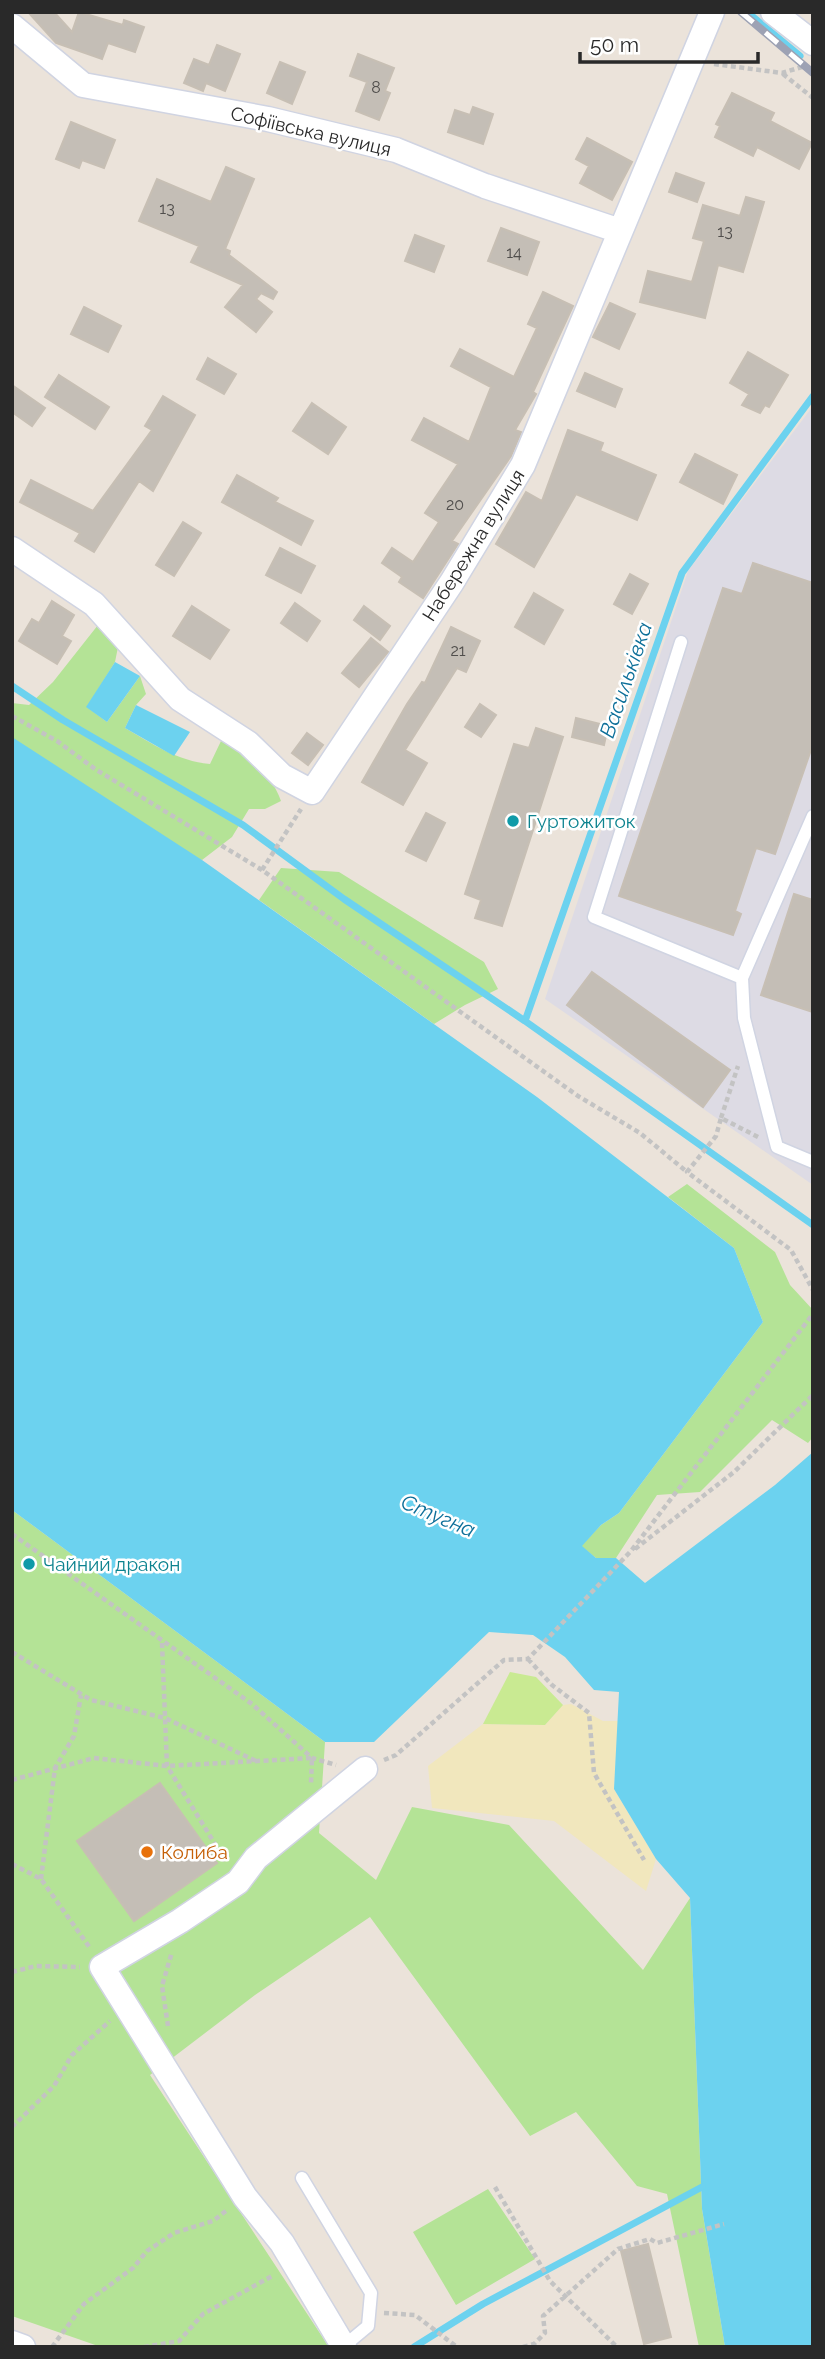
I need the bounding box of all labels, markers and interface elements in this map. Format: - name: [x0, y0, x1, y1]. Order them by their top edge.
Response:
- scale bar: [580, 21, 758, 65]
- text: 50 m: [590, 32, 639, 57]
- house number: 8: [371, 78, 381, 97]
- street label: Софіївська вулиця: [229, 102, 393, 160]
- house number: 13: [159, 199, 175, 218]
- house number: 13: [717, 222, 733, 241]
- house number: 14: [506, 243, 522, 262]
- street label: Набережна вулиця: [417, 465, 529, 625]
- house number: 20: [446, 495, 464, 514]
- water label: Васильківка: [594, 619, 657, 741]
- house number: 21: [450, 641, 466, 660]
- place label: Гуртожиток: [527, 810, 636, 832]
- marker: Гуртожиток: [505, 813, 521, 829]
- water label: Стугна: [397, 1489, 479, 1542]
- place label: Чайний дракон: [43, 1553, 180, 1575]
- marker: Чайний дракон: [21, 1556, 37, 1572]
- place label: Колиба: [161, 1841, 228, 1863]
- marker: Колиба: [139, 1844, 155, 1860]

